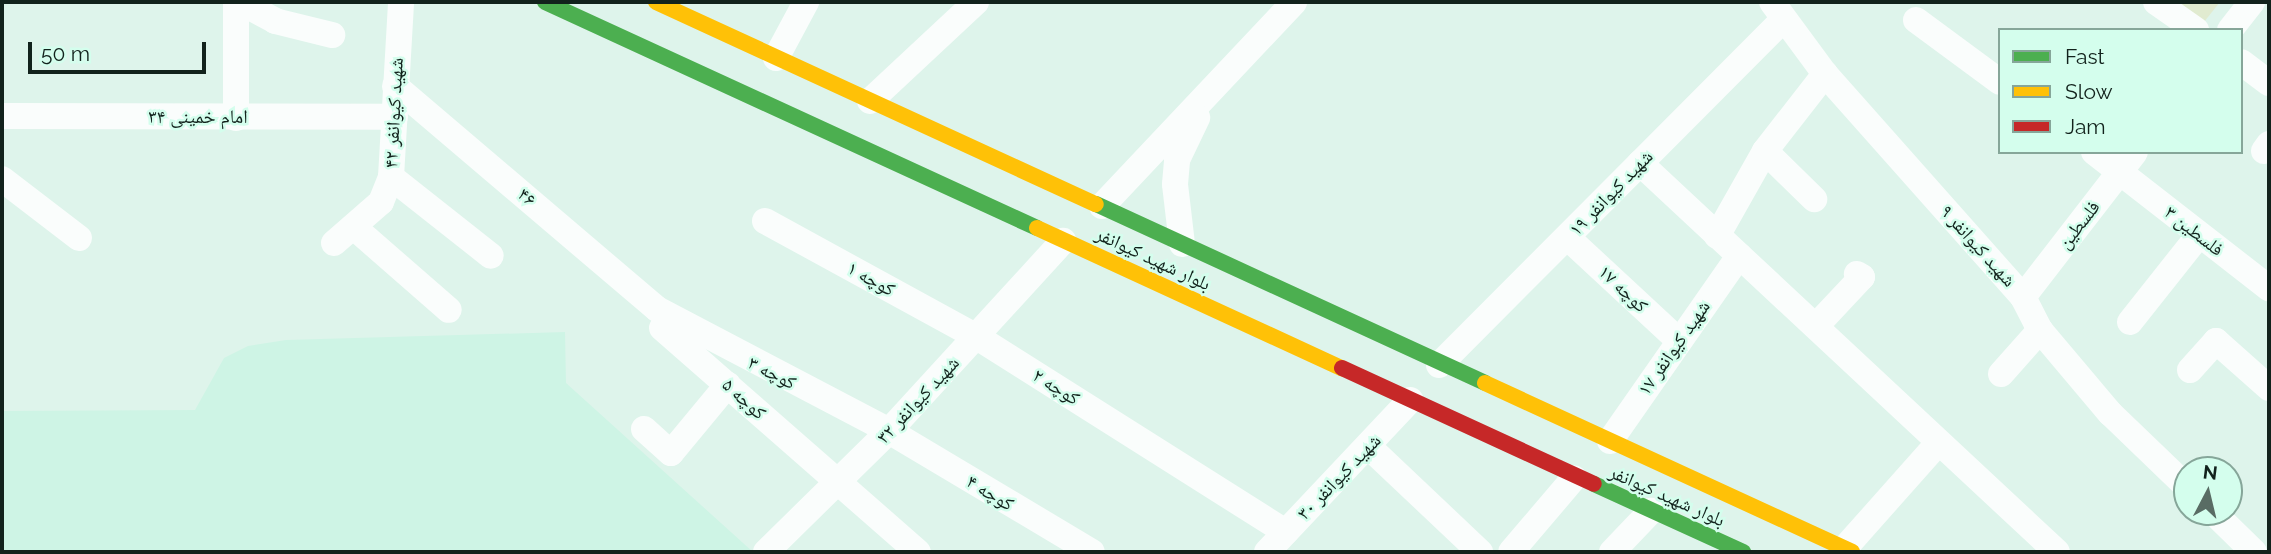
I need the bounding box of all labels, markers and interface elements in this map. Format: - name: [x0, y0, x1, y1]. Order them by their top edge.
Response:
- scale bar: [32, 28, 210, 72]
- legend: [1998, 28, 2243, 154]
- text: 50 m: [41, 41, 90, 66]
- text: Fast: [2065, 44, 2105, 69]
- street label: شهید کیوانفر ۴۲: [380, 57, 408, 169]
- text: Slow: [2065, 79, 2113, 104]
- street label: امام خمینی ۳۴: [148, 106, 248, 128]
- text: Jam: [2065, 114, 2106, 139]
- street label: شهید کیوانفر ۱۹: [1564, 145, 1658, 241]
- street label: ۴۶: [513, 183, 541, 211]
- street label: فلسطین: [2053, 196, 2105, 254]
- street label: شهید کیوانفر ۹: [1935, 200, 2021, 292]
- street label: فلسطین ۳: [2160, 201, 2228, 261]
- street label: بلوار شهید کیوانفر: [1092, 222, 1214, 296]
- street label: کوچه ۱: [843, 257, 899, 301]
- street label: کوچه ۱۷: [1594, 260, 1652, 318]
- street label: شهید کیوانفر ۱۷: [1633, 296, 1715, 400]
- street label: کوچه ۳: [744, 351, 800, 395]
- street label: شهید کیوانفر ۳۲: [872, 352, 964, 448]
- street label: کوچه ۲: [1028, 364, 1084, 410]
- street label: کوچه ۵: [717, 374, 771, 424]
- street label: شهید کیوانفر ۳۰: [1292, 429, 1386, 525]
- north arrow: [2173, 456, 2243, 526]
- street label: بلوار شهید کیوانفر: [1606, 460, 1728, 532]
- text: N: [2202, 460, 2219, 484]
- street label: کوچه ۴: [962, 470, 1018, 516]

